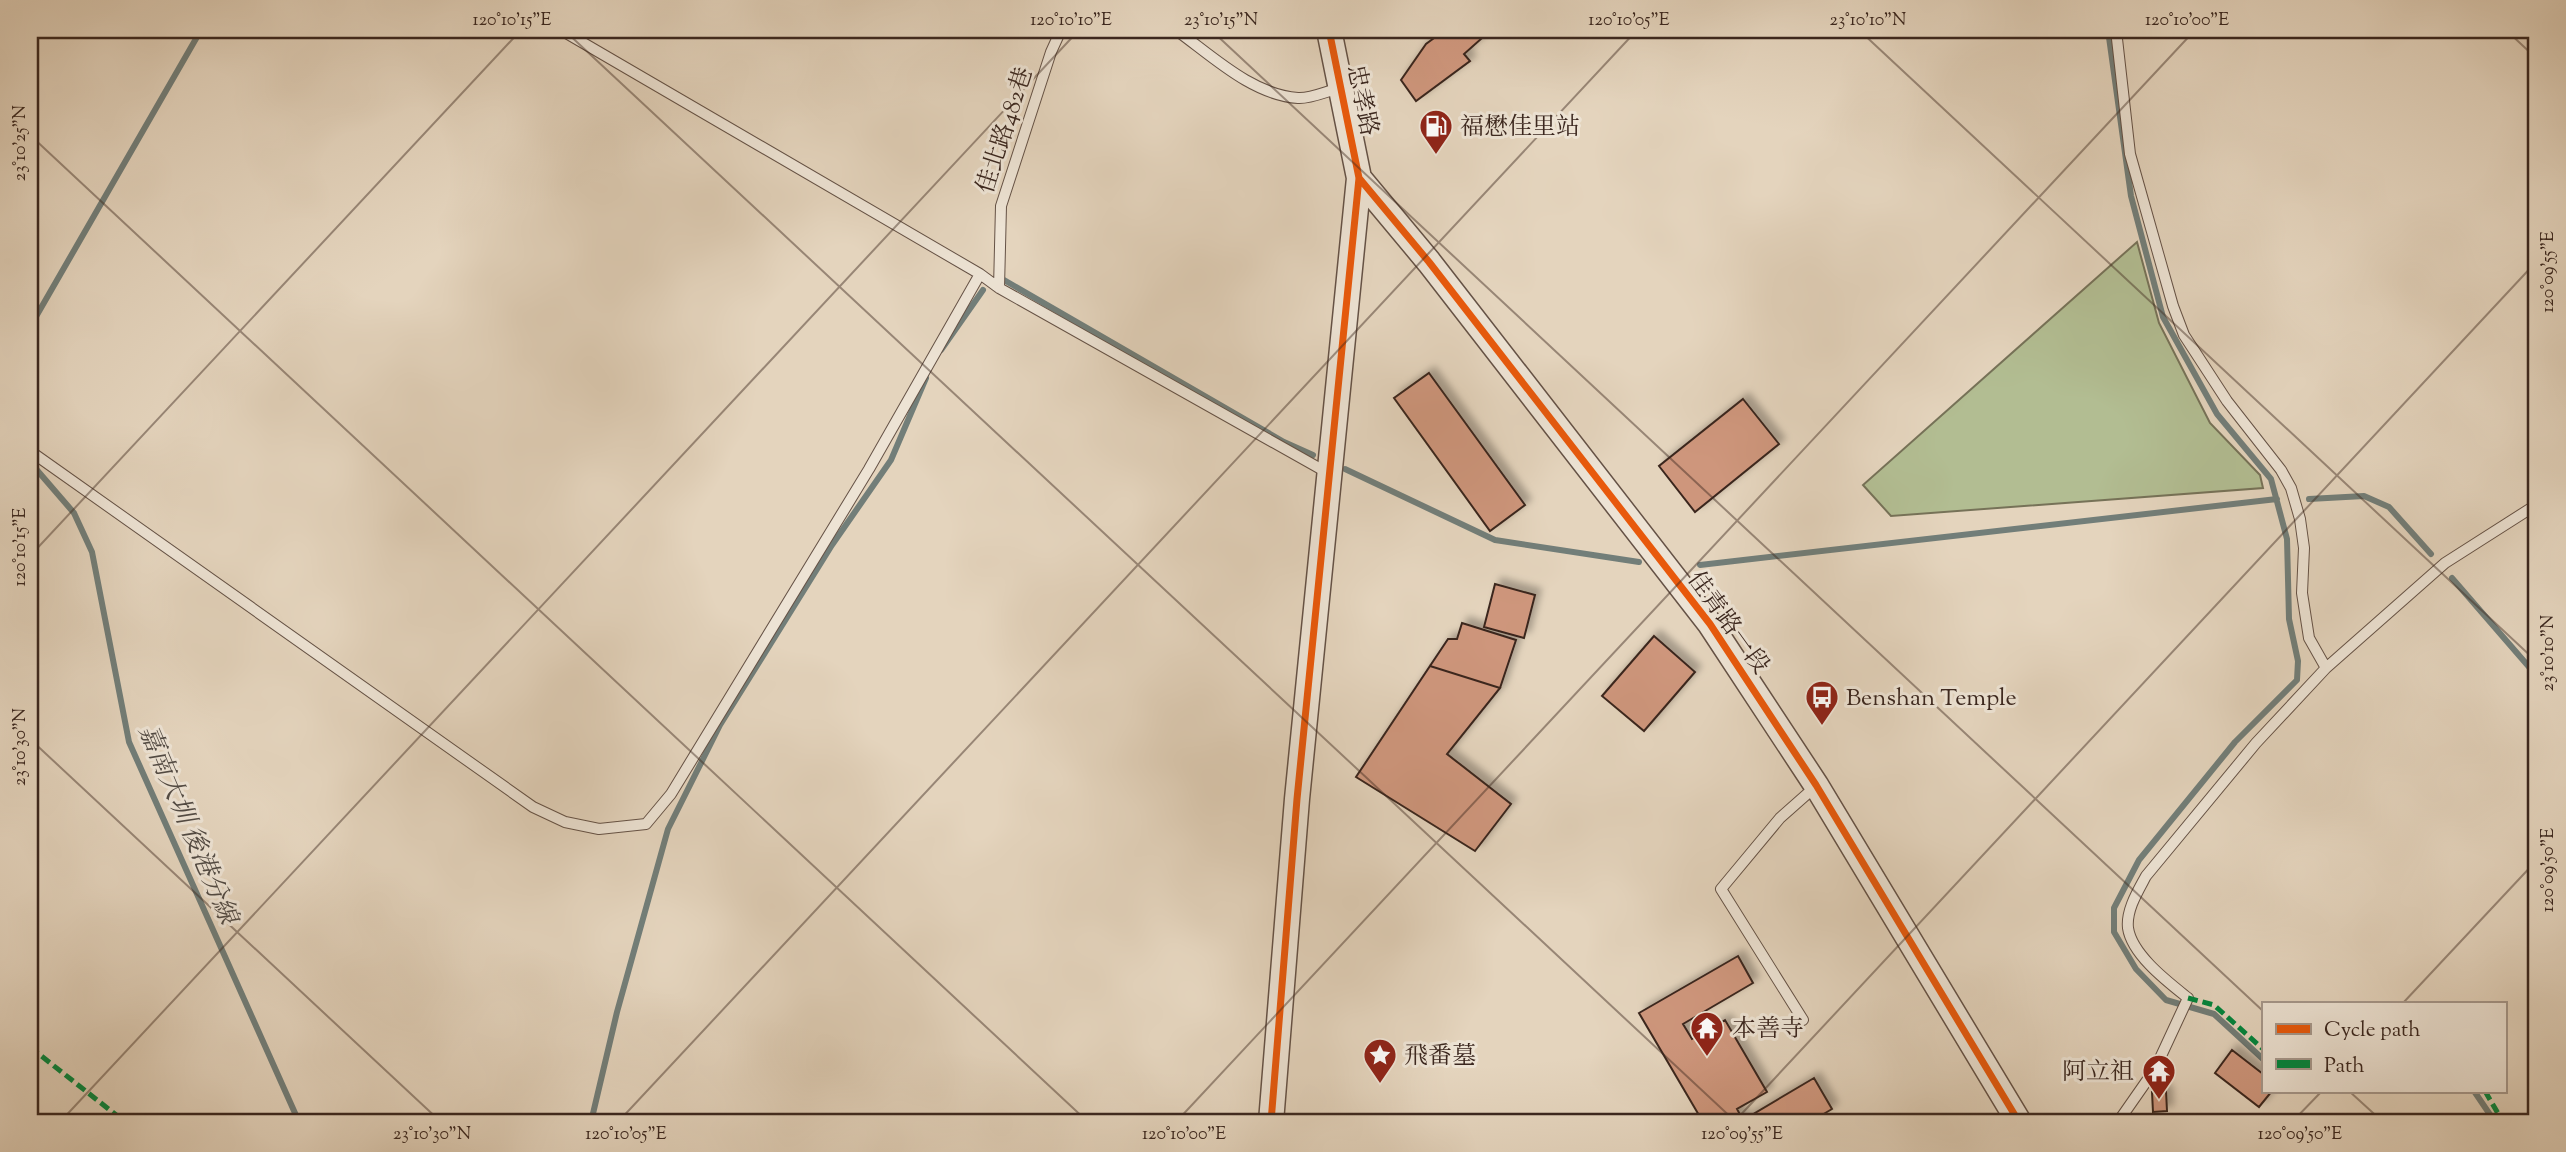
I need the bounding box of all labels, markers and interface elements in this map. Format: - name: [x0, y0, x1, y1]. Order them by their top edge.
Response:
- text: 120°10'15"E: [473, 8, 552, 34]
- text: 120°10'10"E: [1030, 8, 1112, 34]
- text: 23°10'15"N: [1184, 8, 1258, 34]
- text: 120°10'05"E: [1588, 8, 1670, 34]
- text: 23°10'10"N: [1830, 8, 1906, 34]
- text: 120°10'00"E: [2145, 8, 2229, 34]
- street label: 忠孝路: [1337, 62, 1385, 139]
- street label: 佳北路482巷: [969, 63, 1042, 198]
- text: 23°10'25"N: [8, 105, 34, 181]
- fuel station icon: 福懋佳里站: [1417, 107, 1455, 156]
- place label: 福懋佳里站: [1460, 111, 1580, 145]
- text: 120°09'55"E: [2536, 231, 2562, 313]
- text: 120°10'15"E: [8, 507, 34, 586]
- street label: 佳青路一段: [1678, 565, 1776, 682]
- text: 23°10'10"N: [2536, 615, 2562, 691]
- bus stop icon: Benshan Temple: [1803, 678, 1841, 727]
- place label: Benshan Temple: [1846, 682, 2017, 716]
- text: 23°10'30"N: [8, 708, 34, 786]
- water label: 嘉南大圳 後港分線: [128, 719, 247, 933]
- text: 120°09'50"E: [2536, 828, 2562, 912]
- legend: [2262, 1002, 2506, 1092]
- temple icon: 本善寺: [1688, 1009, 1726, 1058]
- place label: 本善寺: [1732, 1013, 1804, 1047]
- text: Cycle path: [2324, 1016, 2421, 1046]
- place icon: 飛番墓: [1361, 1036, 1399, 1085]
- place label: 飛番墓: [1404, 1040, 1476, 1074]
- temple icon: 阿立祖: [2140, 1052, 2178, 1101]
- text: Path: [2324, 1052, 2365, 1082]
- place label: 阿立祖: [2062, 1056, 2134, 1090]
- text: 23°10'30"N: [393, 1122, 471, 1148]
- text: 120°10'05"E: [585, 1122, 667, 1148]
- text: 120°10'00"E: [1142, 1122, 1226, 1148]
- text: 120°09'55"E: [1701, 1122, 1783, 1148]
- text: 120°09'50"E: [2258, 1122, 2342, 1148]

